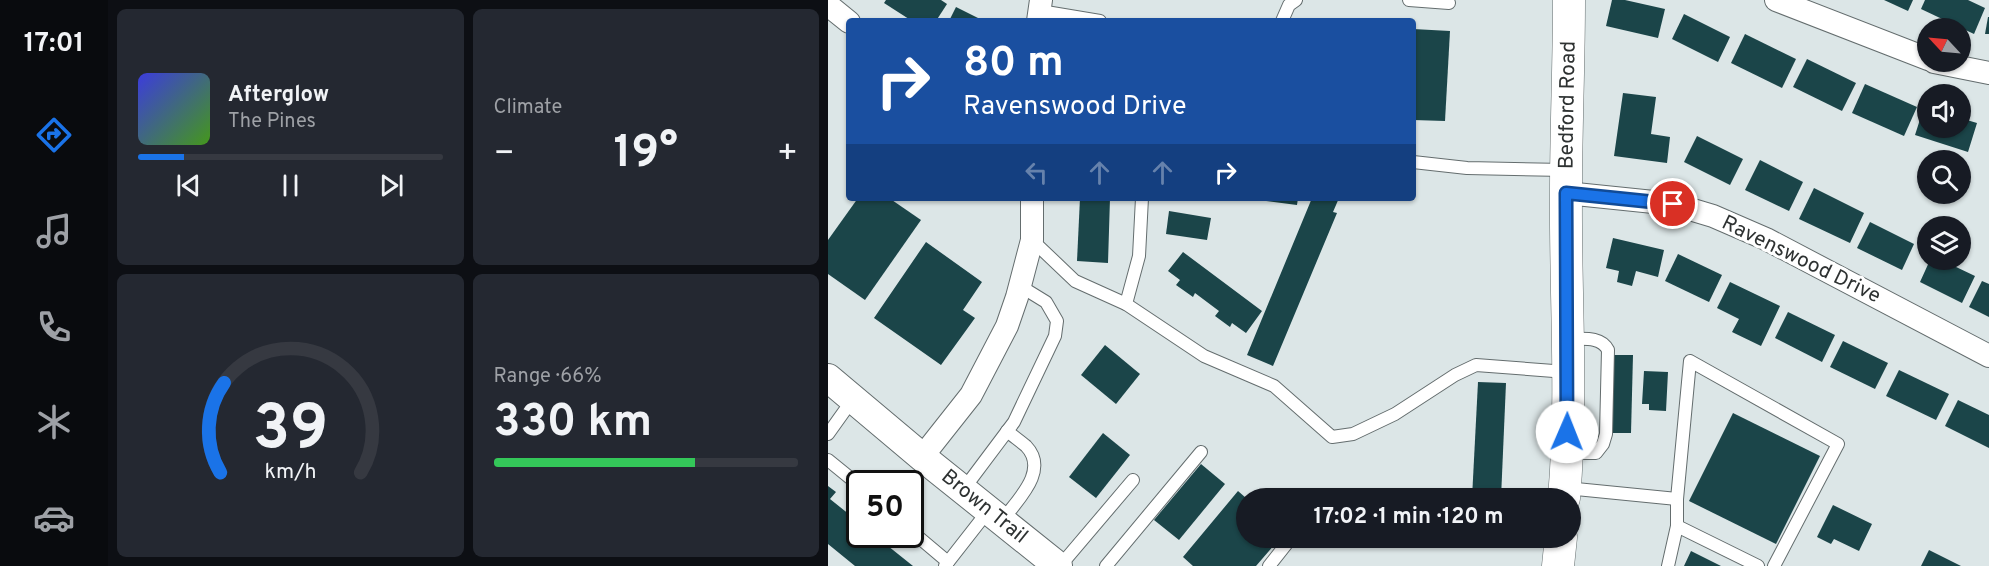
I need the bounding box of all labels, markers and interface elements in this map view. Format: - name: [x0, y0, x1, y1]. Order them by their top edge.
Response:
- north arrow: [1917, 18, 1971, 72]
- map controls: [1917, 18, 1971, 270]
- text: 17:01: [24, 27, 84, 61]
- text: 80 m: [963, 38, 1064, 91]
- street label: Bedford Road: [1553, 41, 1583, 169]
- icon: right: [864, 42, 942, 120]
- text: Afterglow: [228, 82, 329, 109]
- button: sound: [1917, 84, 1971, 138]
- text: Ravenswood Drive: [963, 90, 1186, 124]
- text: Climate: [494, 95, 562, 121]
- text: The Pines: [228, 109, 316, 135]
- icon: directions: [33, 114, 75, 156]
- text: 19°: [614, 126, 678, 183]
- text: −: [494, 134, 515, 176]
- text: +: [777, 134, 798, 176]
- button: search: [1917, 150, 1971, 204]
- icon: left: [1020, 156, 1053, 189]
- icon: ahead: [1083, 156, 1116, 189]
- icon: ahead: [1146, 156, 1179, 189]
- icon: right: [1209, 156, 1242, 189]
- icon: previous: [172, 169, 205, 202]
- icon: pause: [274, 169, 307, 202]
- icon: next: [375, 169, 408, 202]
- pin: [1647, 178, 1698, 229]
- icon: arrive: [1656, 187, 1689, 220]
- icon: music: [33, 210, 75, 252]
- street label: Ravenswood Drive: [1717, 210, 1885, 310]
- button: layers: [1917, 216, 1971, 270]
- icon: phone: [33, 306, 75, 348]
- text: Range · 66%: [494, 364, 602, 390]
- text: 39: [252, 392, 328, 471]
- text: 330 km: [494, 395, 652, 452]
- position arrow: [1535, 400, 1599, 464]
- icon: climate: [33, 401, 75, 443]
- text: km/h: [264, 459, 316, 486]
- street label: Brown Trail: [935, 464, 1033, 550]
- speed limit sign: 50: [846, 470, 924, 548]
- icon: car: [33, 497, 75, 539]
- text: 17:02 · 1 min · 120 m: [1313, 504, 1504, 531]

